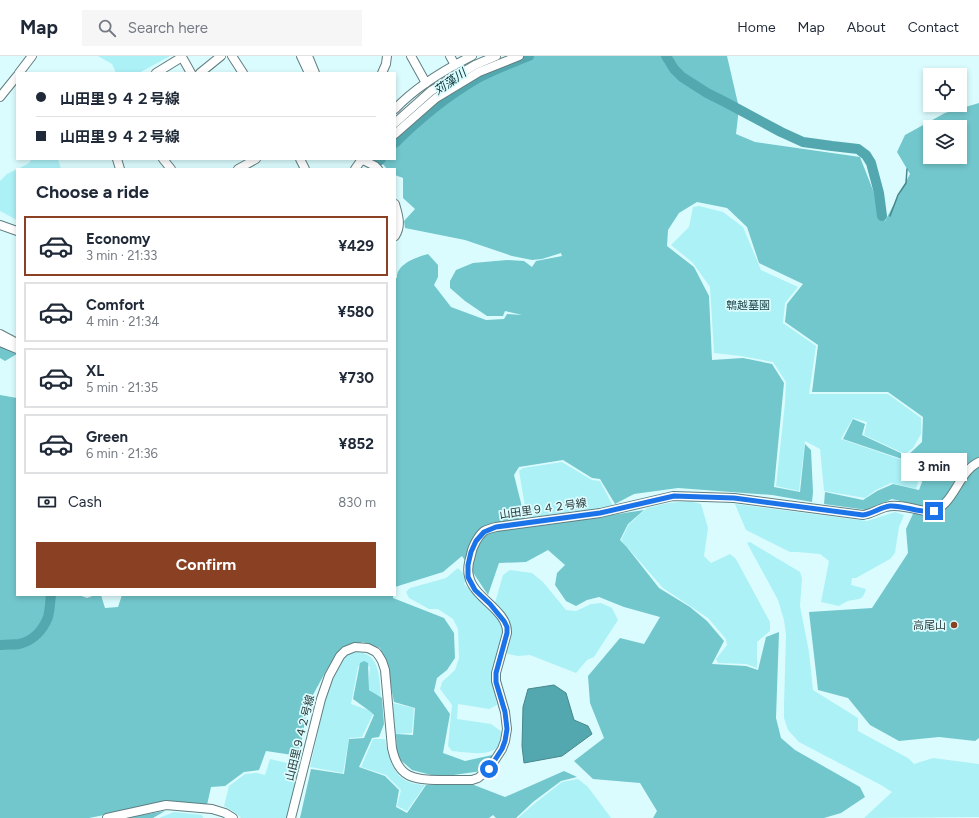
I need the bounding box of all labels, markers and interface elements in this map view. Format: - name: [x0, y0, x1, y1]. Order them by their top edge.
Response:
- search box: [82, 10, 362, 46]
- text: Map: [20, 16, 58, 39]
- icon: search: [96, 17, 118, 39]
- text: Search here: [128, 19, 208, 37]
- text: Home: [737, 19, 776, 36]
- text: Map: [798, 19, 825, 36]
- text: About: [847, 19, 886, 36]
- text: Contact: [908, 19, 959, 36]
- water label: 苅藻川: [431, 65, 470, 98]
- map controls: [923, 68, 967, 164]
- button: locate: [923, 68, 967, 112]
- text: 山田里９４２号線: [60, 90, 180, 108]
- button: layers: [923, 120, 967, 164]
- text: 山田里９４２号線: [60, 128, 180, 146]
- text: Choose a ride: [36, 181, 149, 203]
- icon: car: [38, 228, 74, 264]
- text: Economy: [86, 230, 151, 248]
- text: ¥429: [338, 237, 374, 255]
- text: 3 min · 21:33: [86, 248, 157, 263]
- icon: car: [38, 294, 74, 330]
- text: Comfort: [86, 296, 145, 314]
- park label: 鵯越墓園: [726, 299, 770, 312]
- text: ¥580: [337, 303, 374, 321]
- text: 4 min · 21:34: [86, 314, 159, 329]
- icon: car: [38, 360, 74, 396]
- text: XL: [86, 362, 104, 380]
- text: ¥730: [339, 369, 374, 387]
- text: 5 min · 21:35: [86, 380, 158, 395]
- icon: car: [38, 426, 74, 462]
- text: Green: [86, 428, 128, 446]
- text: ¥852: [338, 435, 374, 453]
- text: 6 min · 21:36: [86, 446, 158, 461]
- callout: 3 min: [901, 453, 967, 481]
- text: 3 min: [918, 459, 950, 474]
- icon: cash: [36, 491, 58, 513]
- text: Cash: [68, 493, 102, 511]
- text: 830 m: [338, 495, 376, 510]
- street label: 山田里９４２号線: [499, 496, 587, 522]
- route end: [925, 502, 943, 520]
- button: Confirm: [36, 542, 376, 588]
- place label: 高尾山: [913, 619, 946, 632]
- marker: 高尾山: [949, 620, 959, 630]
- street label: 山田里９４２号線: [283, 694, 317, 782]
- route start: [480, 760, 498, 778]

